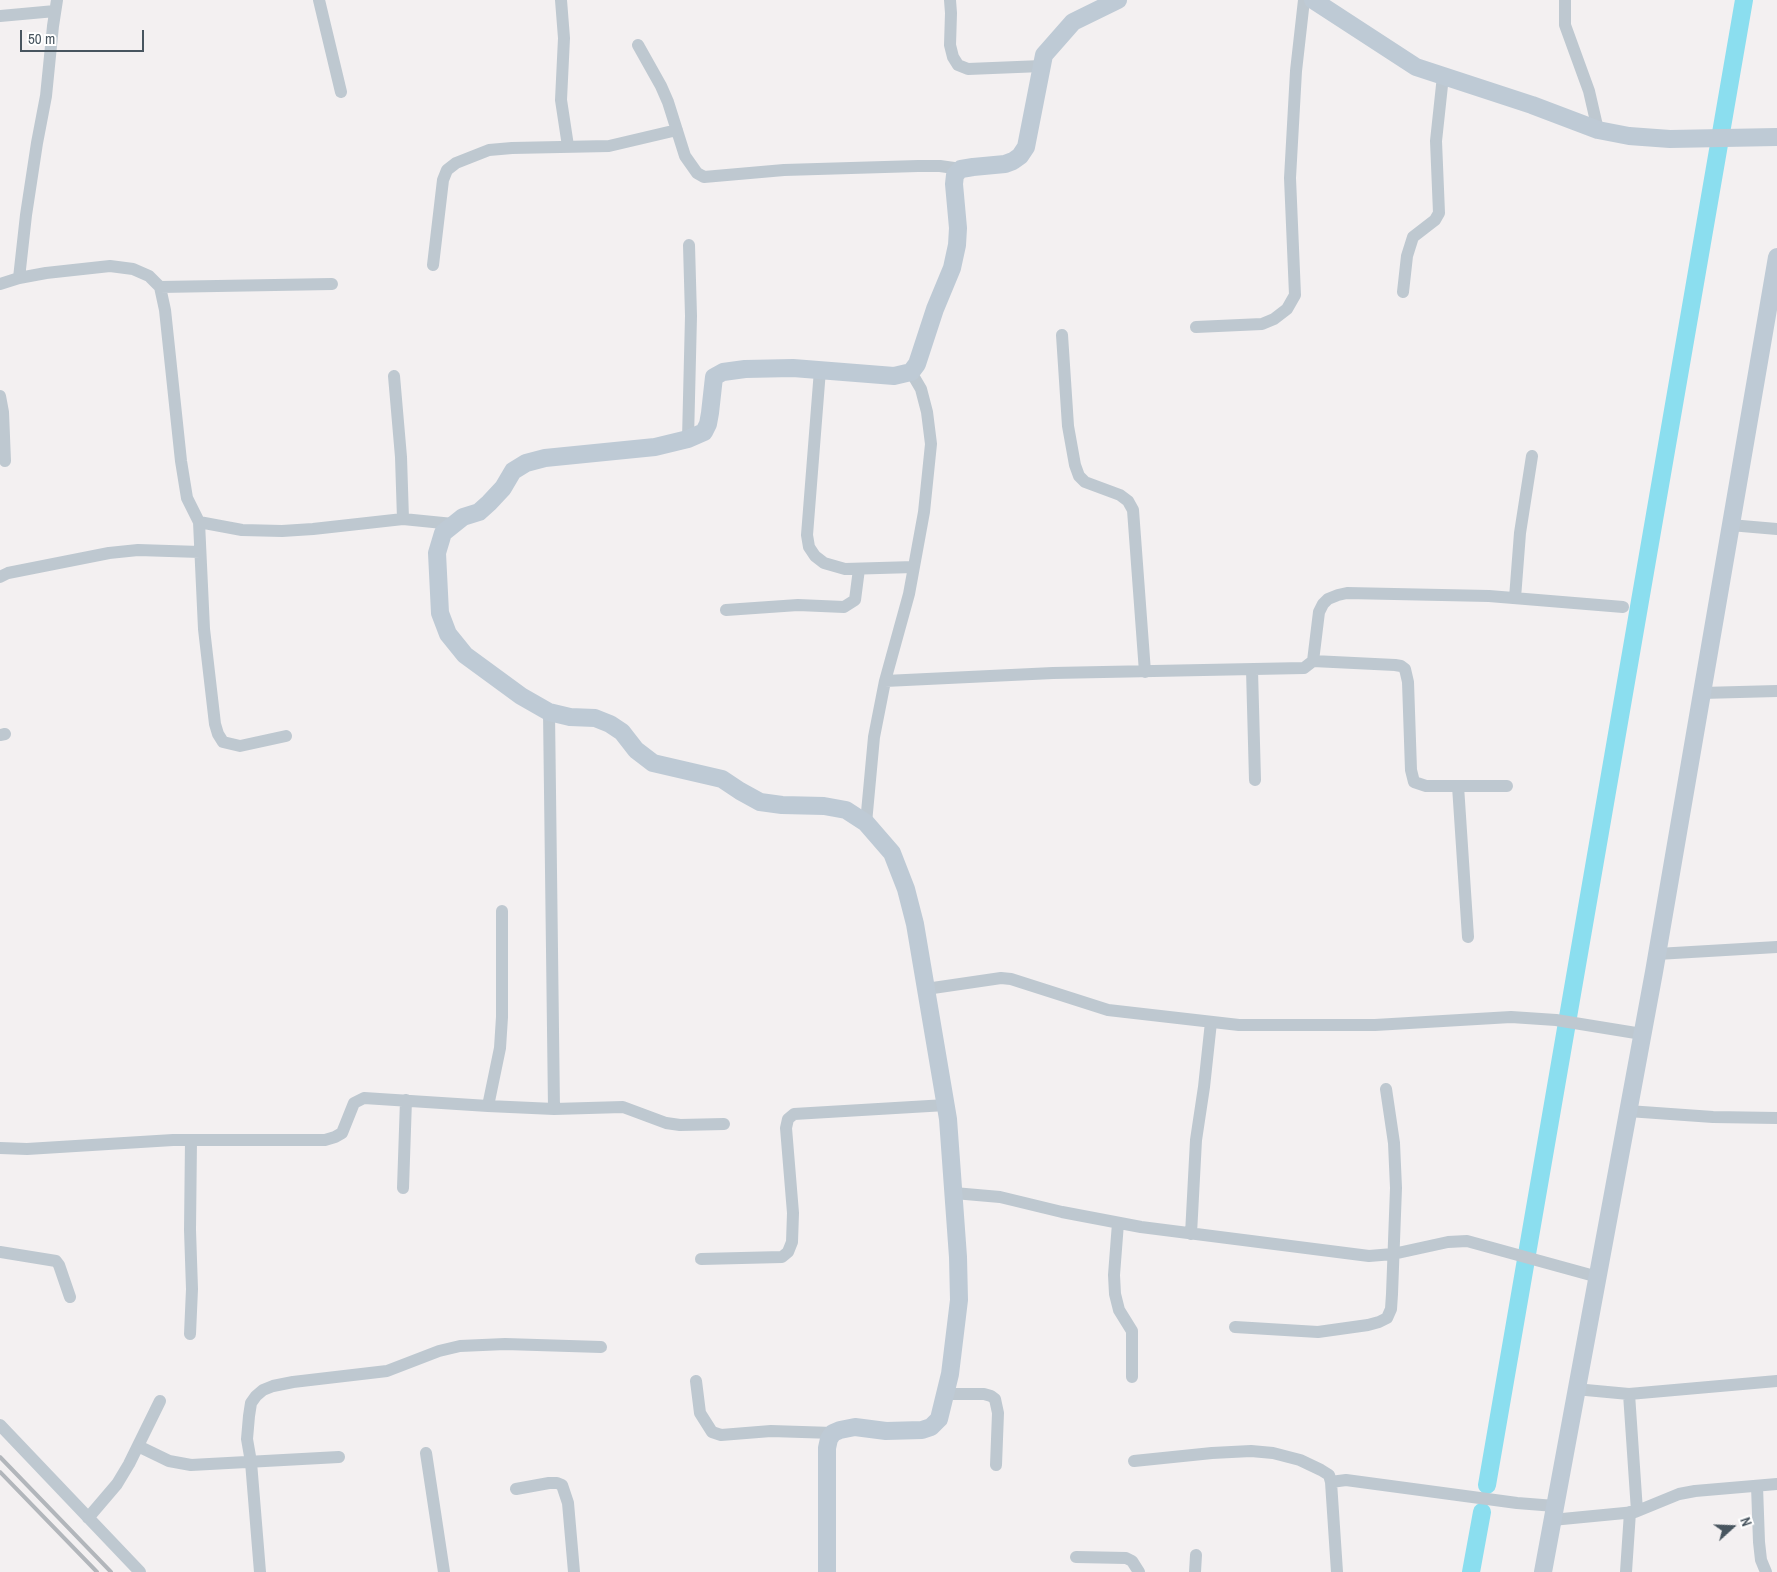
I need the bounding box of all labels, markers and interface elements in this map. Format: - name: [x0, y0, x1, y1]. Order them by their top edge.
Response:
- scale bar: [22, 20, 146, 52]
- text: 50 m: [28, 28, 55, 49]
- north arrow: [1707, 1502, 1757, 1552]
- text: N: [1736, 1515, 1756, 1529]

